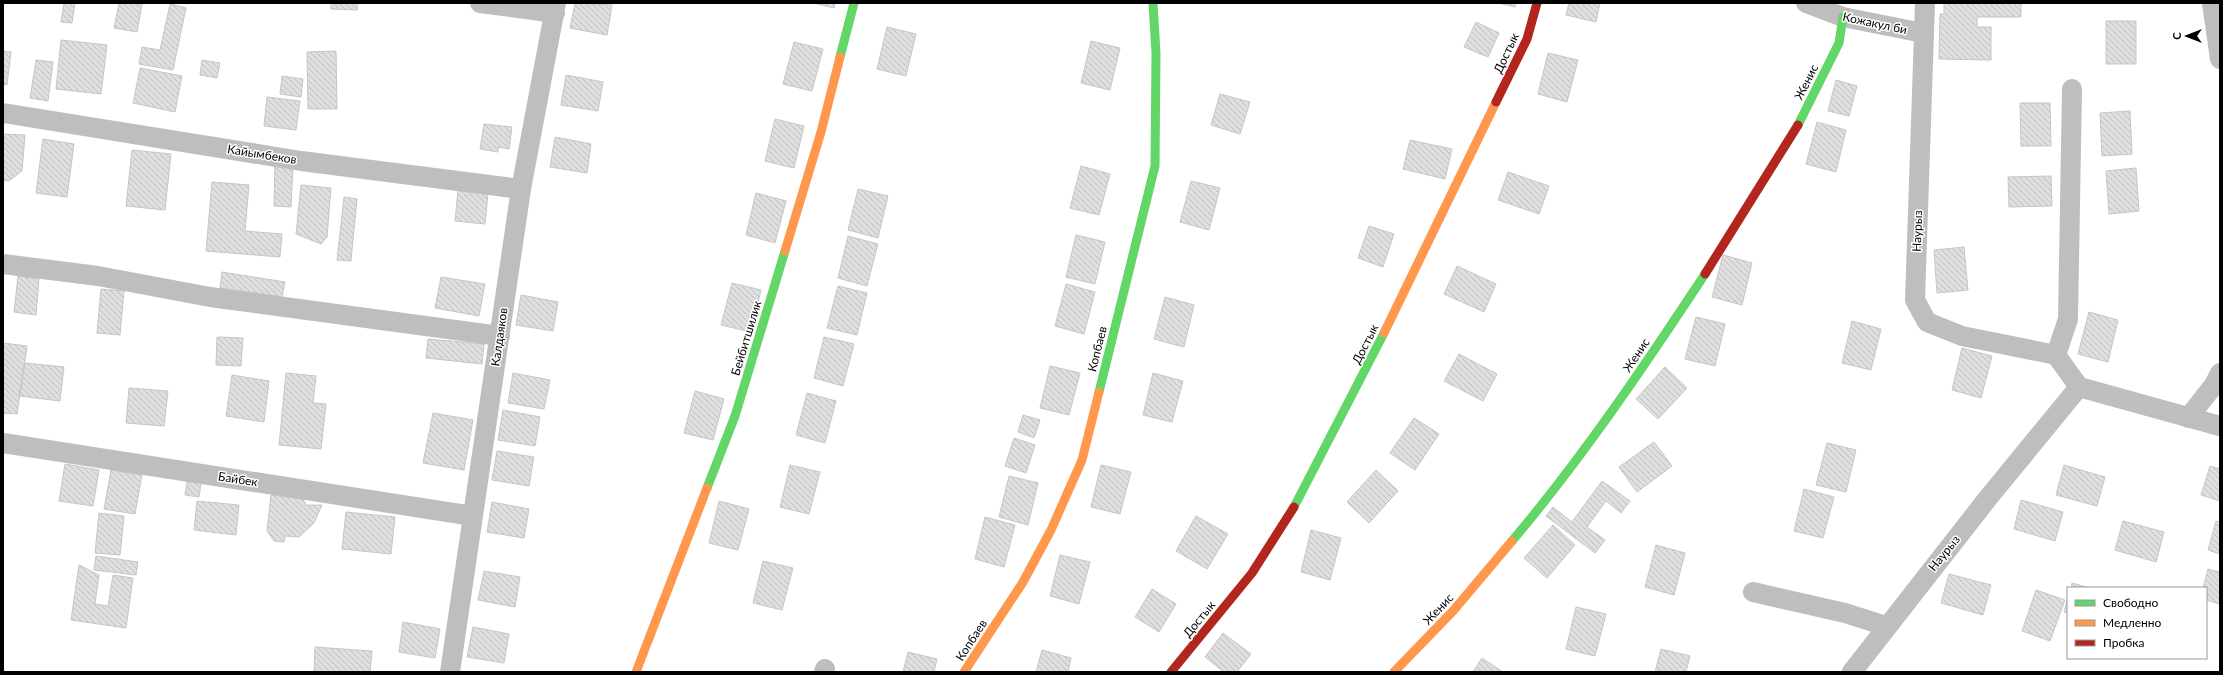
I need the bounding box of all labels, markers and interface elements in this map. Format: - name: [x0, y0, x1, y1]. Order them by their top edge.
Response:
- street label: Кожакул би: [1841, 9, 1909, 37]
- north arrow: [2167, 16, 2207, 56]
- street label: Достык: [1490, 30, 1522, 75]
- text: С: [2170, 32, 2183, 40]
- street label: Женис: [1791, 62, 1821, 102]
- street label: Кайымбеков: [226, 141, 298, 167]
- street label: Наурыз: [1909, 210, 1925, 252]
- street label: Бейбитшилик: [727, 298, 765, 377]
- street label: Калдаяков: [487, 307, 511, 367]
- street label: Достык: [1349, 321, 1382, 366]
- street label: Копбаев: [1084, 325, 1110, 373]
- street label: Женис: [1619, 335, 1653, 375]
- street label: Байбек: [217, 468, 260, 490]
- street label: Наурыз: [1925, 532, 1963, 574]
- legend: [2067, 587, 2207, 659]
- street label: Женис: [1420, 590, 1457, 628]
- text: Свободно: [2103, 595, 2159, 610]
- street label: Достык: [1180, 597, 1219, 640]
- text: Медленно: [2103, 615, 2162, 630]
- street label: Копбаев: [952, 616, 990, 664]
- text: Пробка: [2103, 635, 2144, 650]

